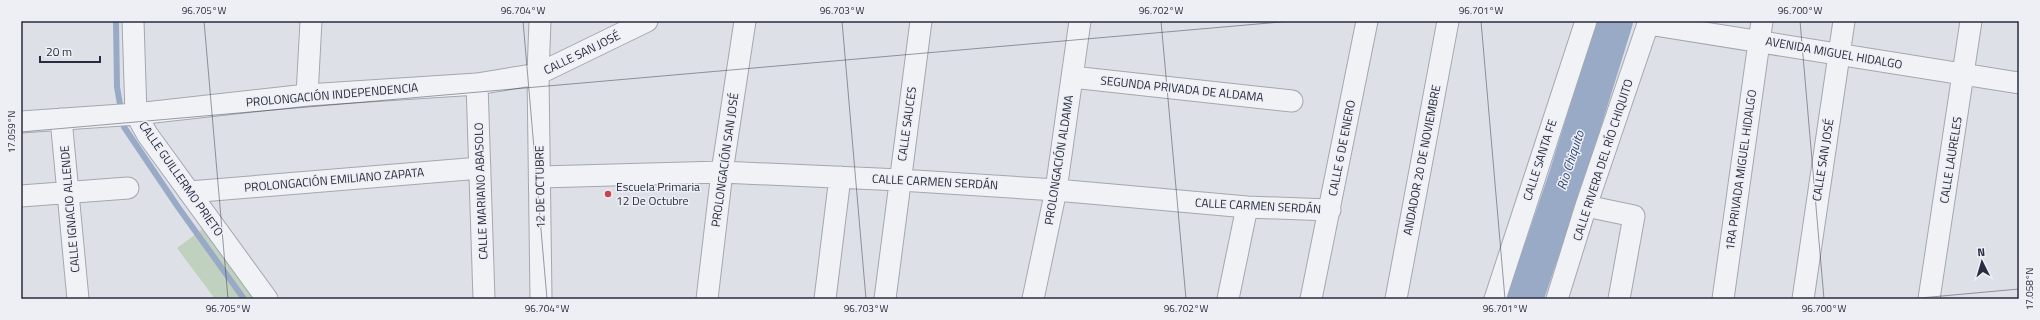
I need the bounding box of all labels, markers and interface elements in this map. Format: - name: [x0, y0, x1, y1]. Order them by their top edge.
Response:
- text: 96.705°W: [182, 3, 226, 18]
- text: 96.704°W: [501, 3, 545, 18]
- text: 96.703°W: [820, 3, 864, 18]
- text: 96.702°W: [1139, 3, 1183, 18]
- text: 96.701°W: [1459, 3, 1503, 18]
- text: 96.700°W: [1778, 3, 1822, 18]
- street label: CALLE SAN JOSÉ: [540, 26, 624, 79]
- street label: AVENIDA MIGUEL HIDALGO: [1764, 31, 1904, 74]
- scale bar: [40, 38, 100, 64]
- text: 20 m: [46, 42, 72, 61]
- street label: SEGUNDA PRIVADA DE ALDAMA: [1099, 70, 1265, 107]
- street label: CALLE RIVERA DEL RÍO CHIQUITO: [1567, 76, 1638, 243]
- street label: PROLONGACIÓN INDEPENDENCIA: [245, 78, 419, 112]
- street label: ANDADOR 20 DE NOVIEMBRE: [1398, 83, 1445, 237]
- street label: CALLE SAUCES: [892, 85, 921, 163]
- street label: 1RA PRIVADA MIGUEL HIDALGO: [1720, 88, 1761, 252]
- street label: PROLONGACIÓN SAN JOSÉ: [706, 91, 743, 228]
- street label: PROLONGACIÓN ALDAMA: [1039, 94, 1078, 226]
- street label: CALLE 6 DE ENERO: [1323, 98, 1360, 198]
- text: 17.059°N: [4, 111, 19, 153]
- street label: CALLE LAURELES: [1934, 115, 1967, 205]
- street label: CALLE SANTA FE: [1517, 116, 1562, 203]
- street label: CALLE GUILLERMO PRIETO: [134, 117, 228, 240]
- street label: CALLE SAN JOSÉ: [1807, 117, 1838, 203]
- street label: CALLE MARIANO ABASOLO: [469, 122, 492, 260]
- water label: Rio Chiquito: [1551, 127, 1589, 192]
- street label: CALLE IGNACIO ALLENDE: [54, 144, 85, 273]
- street label: 12 DE OCTUBRE: [529, 145, 550, 229]
- street label: PROLONGACIÓN EMILIANO ZAPATA: [243, 162, 425, 197]
- street label: CALLE CARMEN SERDÁN: [871, 169, 999, 194]
- place label: Escuela Primaria 12 De Octubre: [616, 177, 700, 210]
- marker: Escuela Primaria 12 De Octubre: [603, 189, 613, 199]
- street label: CALLE CARMEN SERDÁN: [1194, 193, 1322, 218]
- north arrow: [1962, 242, 2002, 282]
- text: N: [1977, 244, 1986, 260]
- text: 17.058°N: [2022, 268, 2037, 310]
- text: 96.705°W: [206, 301, 250, 316]
- text: 96.704°W: [525, 301, 569, 316]
- text: 96.703°W: [844, 301, 888, 316]
- text: 96.702°W: [1164, 301, 1208, 316]
- text: 96.701°W: [1483, 301, 1527, 316]
- text: 96.700°W: [1802, 301, 1846, 316]

